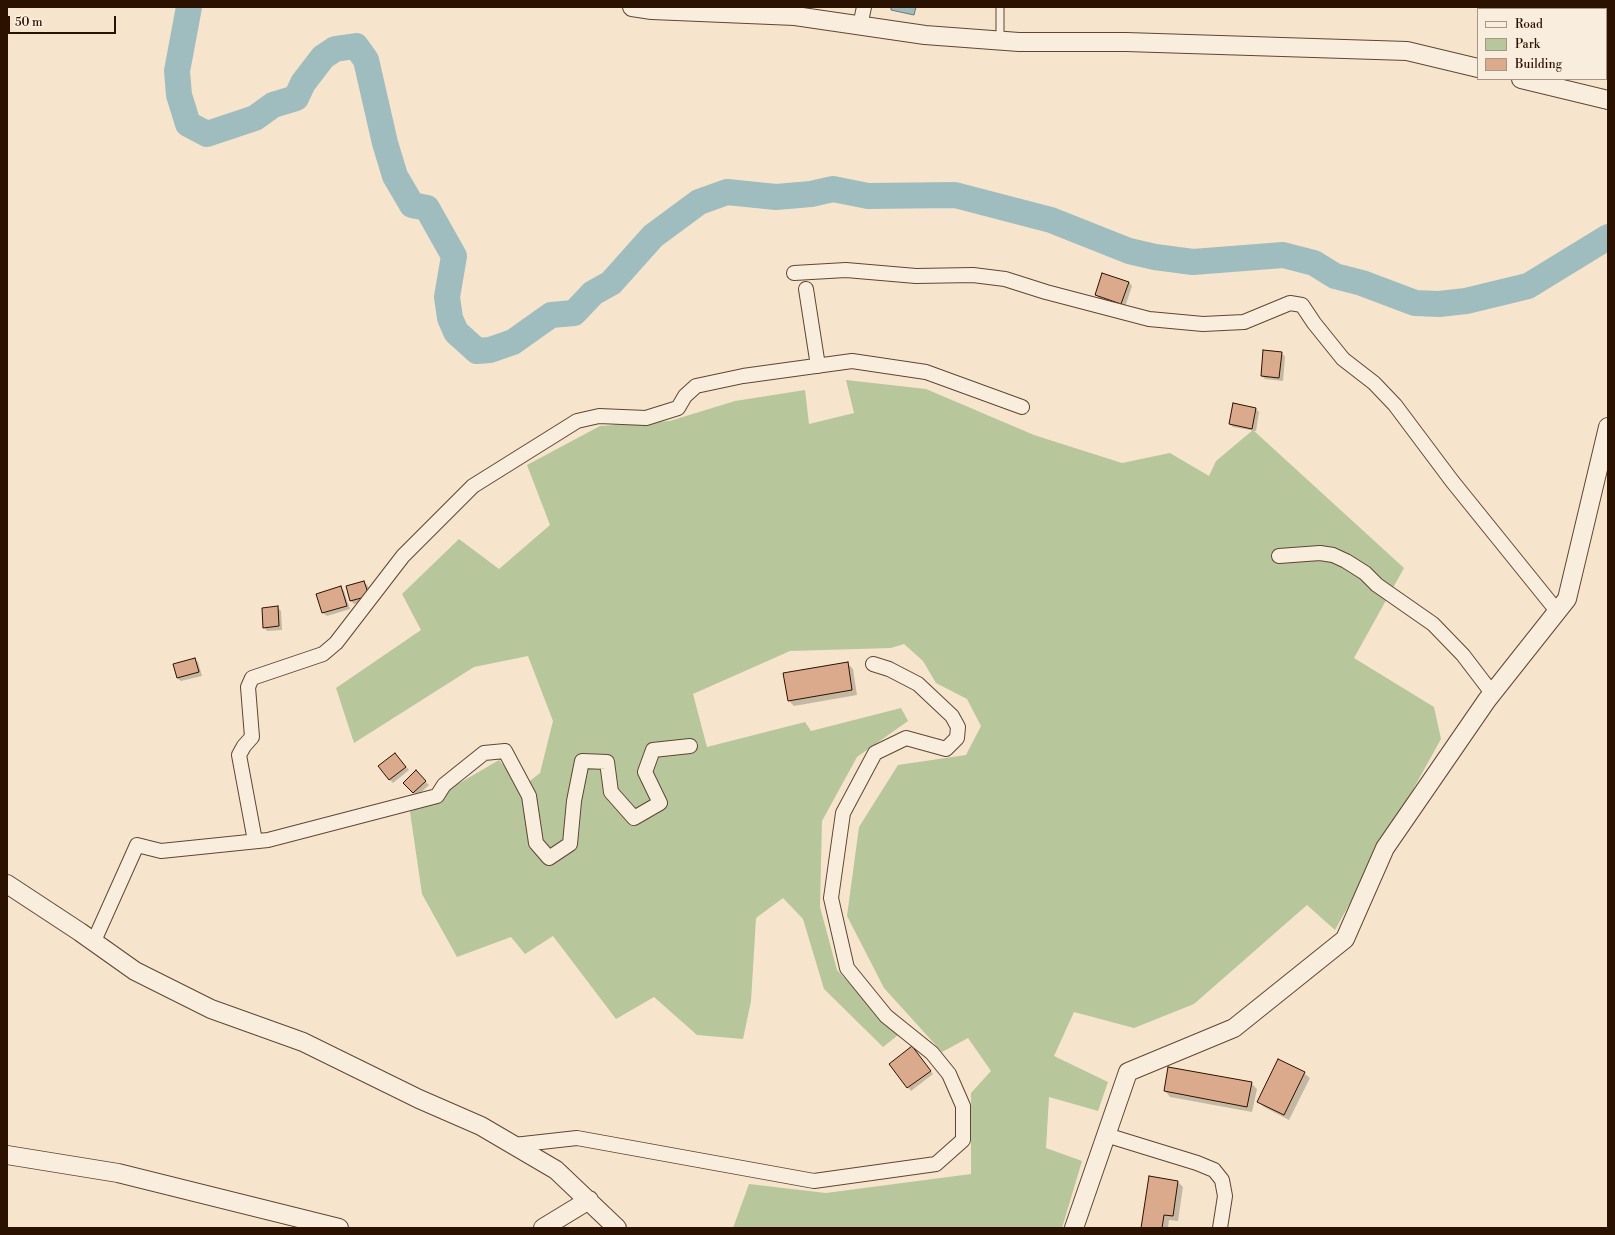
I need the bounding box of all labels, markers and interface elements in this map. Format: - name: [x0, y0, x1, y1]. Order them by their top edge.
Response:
- scale bar: [10, 8, 118, 34]
- legend: [1477, 8, 1607, 80]
- text: 50 m: [15, 15, 43, 30]
- text: Road: [1515, 17, 1543, 32]
- text: Park: [1515, 37, 1540, 52]
- text: Building: [1515, 57, 1562, 72]

